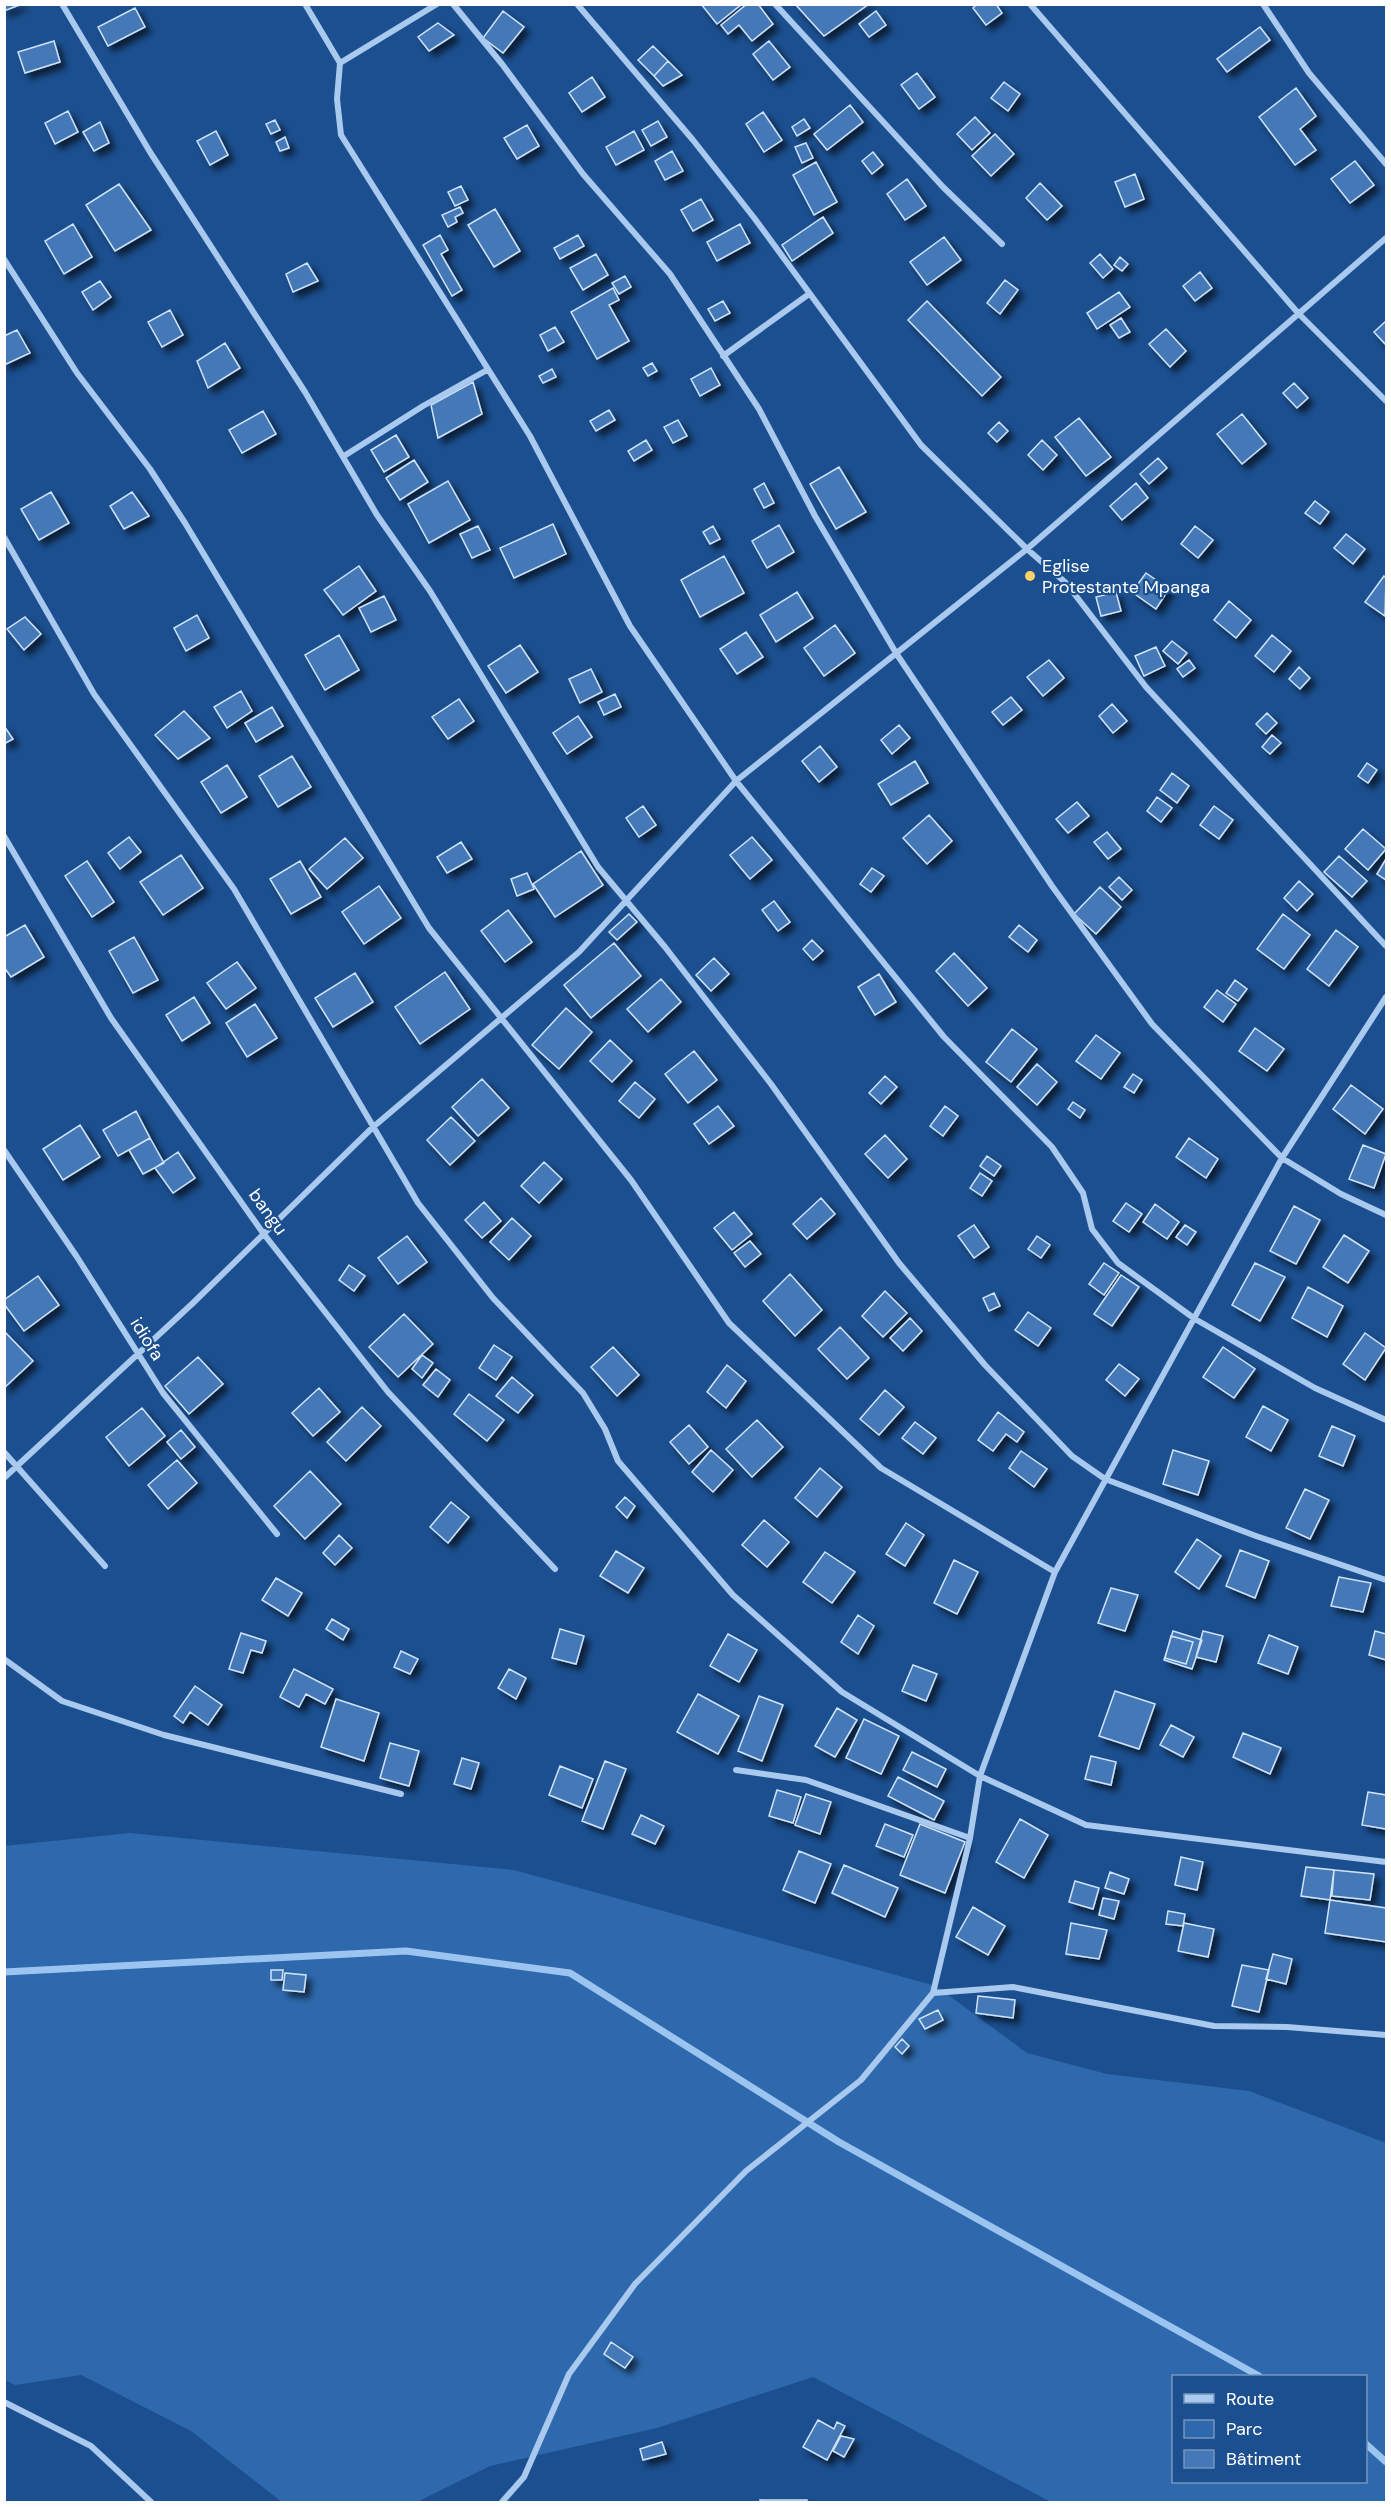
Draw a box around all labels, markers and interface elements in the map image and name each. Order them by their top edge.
place label: Eglise Protestante Mpanga [1042,554,1210,599]
marker: Eglise Protestante Mpanga [1023,569,1037,583]
street label: bangu [243,1184,293,1240]
street label: idiofa [125,1313,169,1365]
legend [1172,2375,1367,2483]
text: Route [1226,2387,1274,2411]
text: Parc [1226,2417,1262,2441]
text: Bâtiment [1226,2447,1301,2471]

